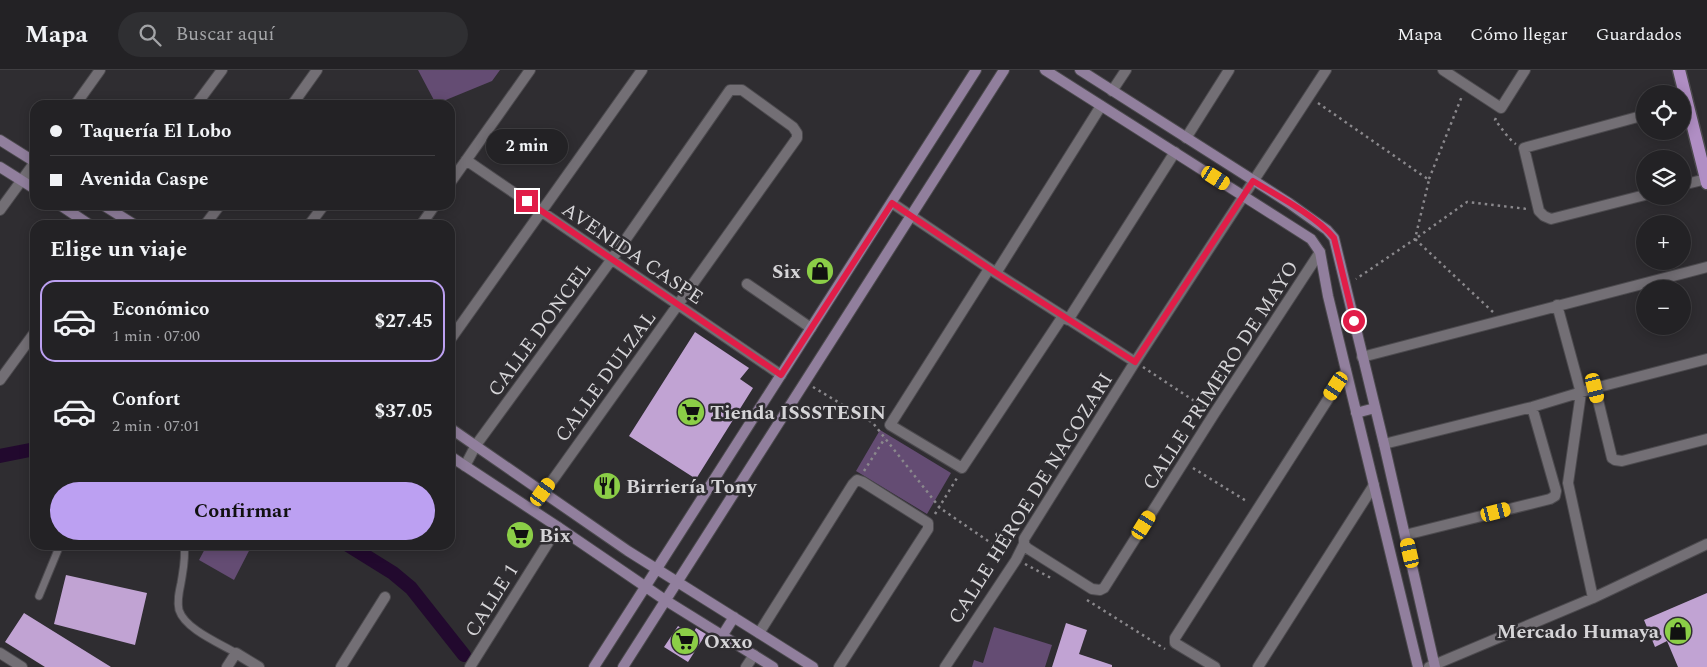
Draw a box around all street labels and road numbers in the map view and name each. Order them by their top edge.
street label: AVENIDA CASPE [556,195,709,312]
street label: CALLE PRIMERO DE MAYO [1135,255,1306,496]
street label: CALLE DONCEL [481,256,599,403]
street label: CALLE DULZAL [548,305,664,449]
street label: CALLE HÉROE DE NACOZARI [941,367,1121,630]
street label: CALLE 1 [457,558,526,643]

